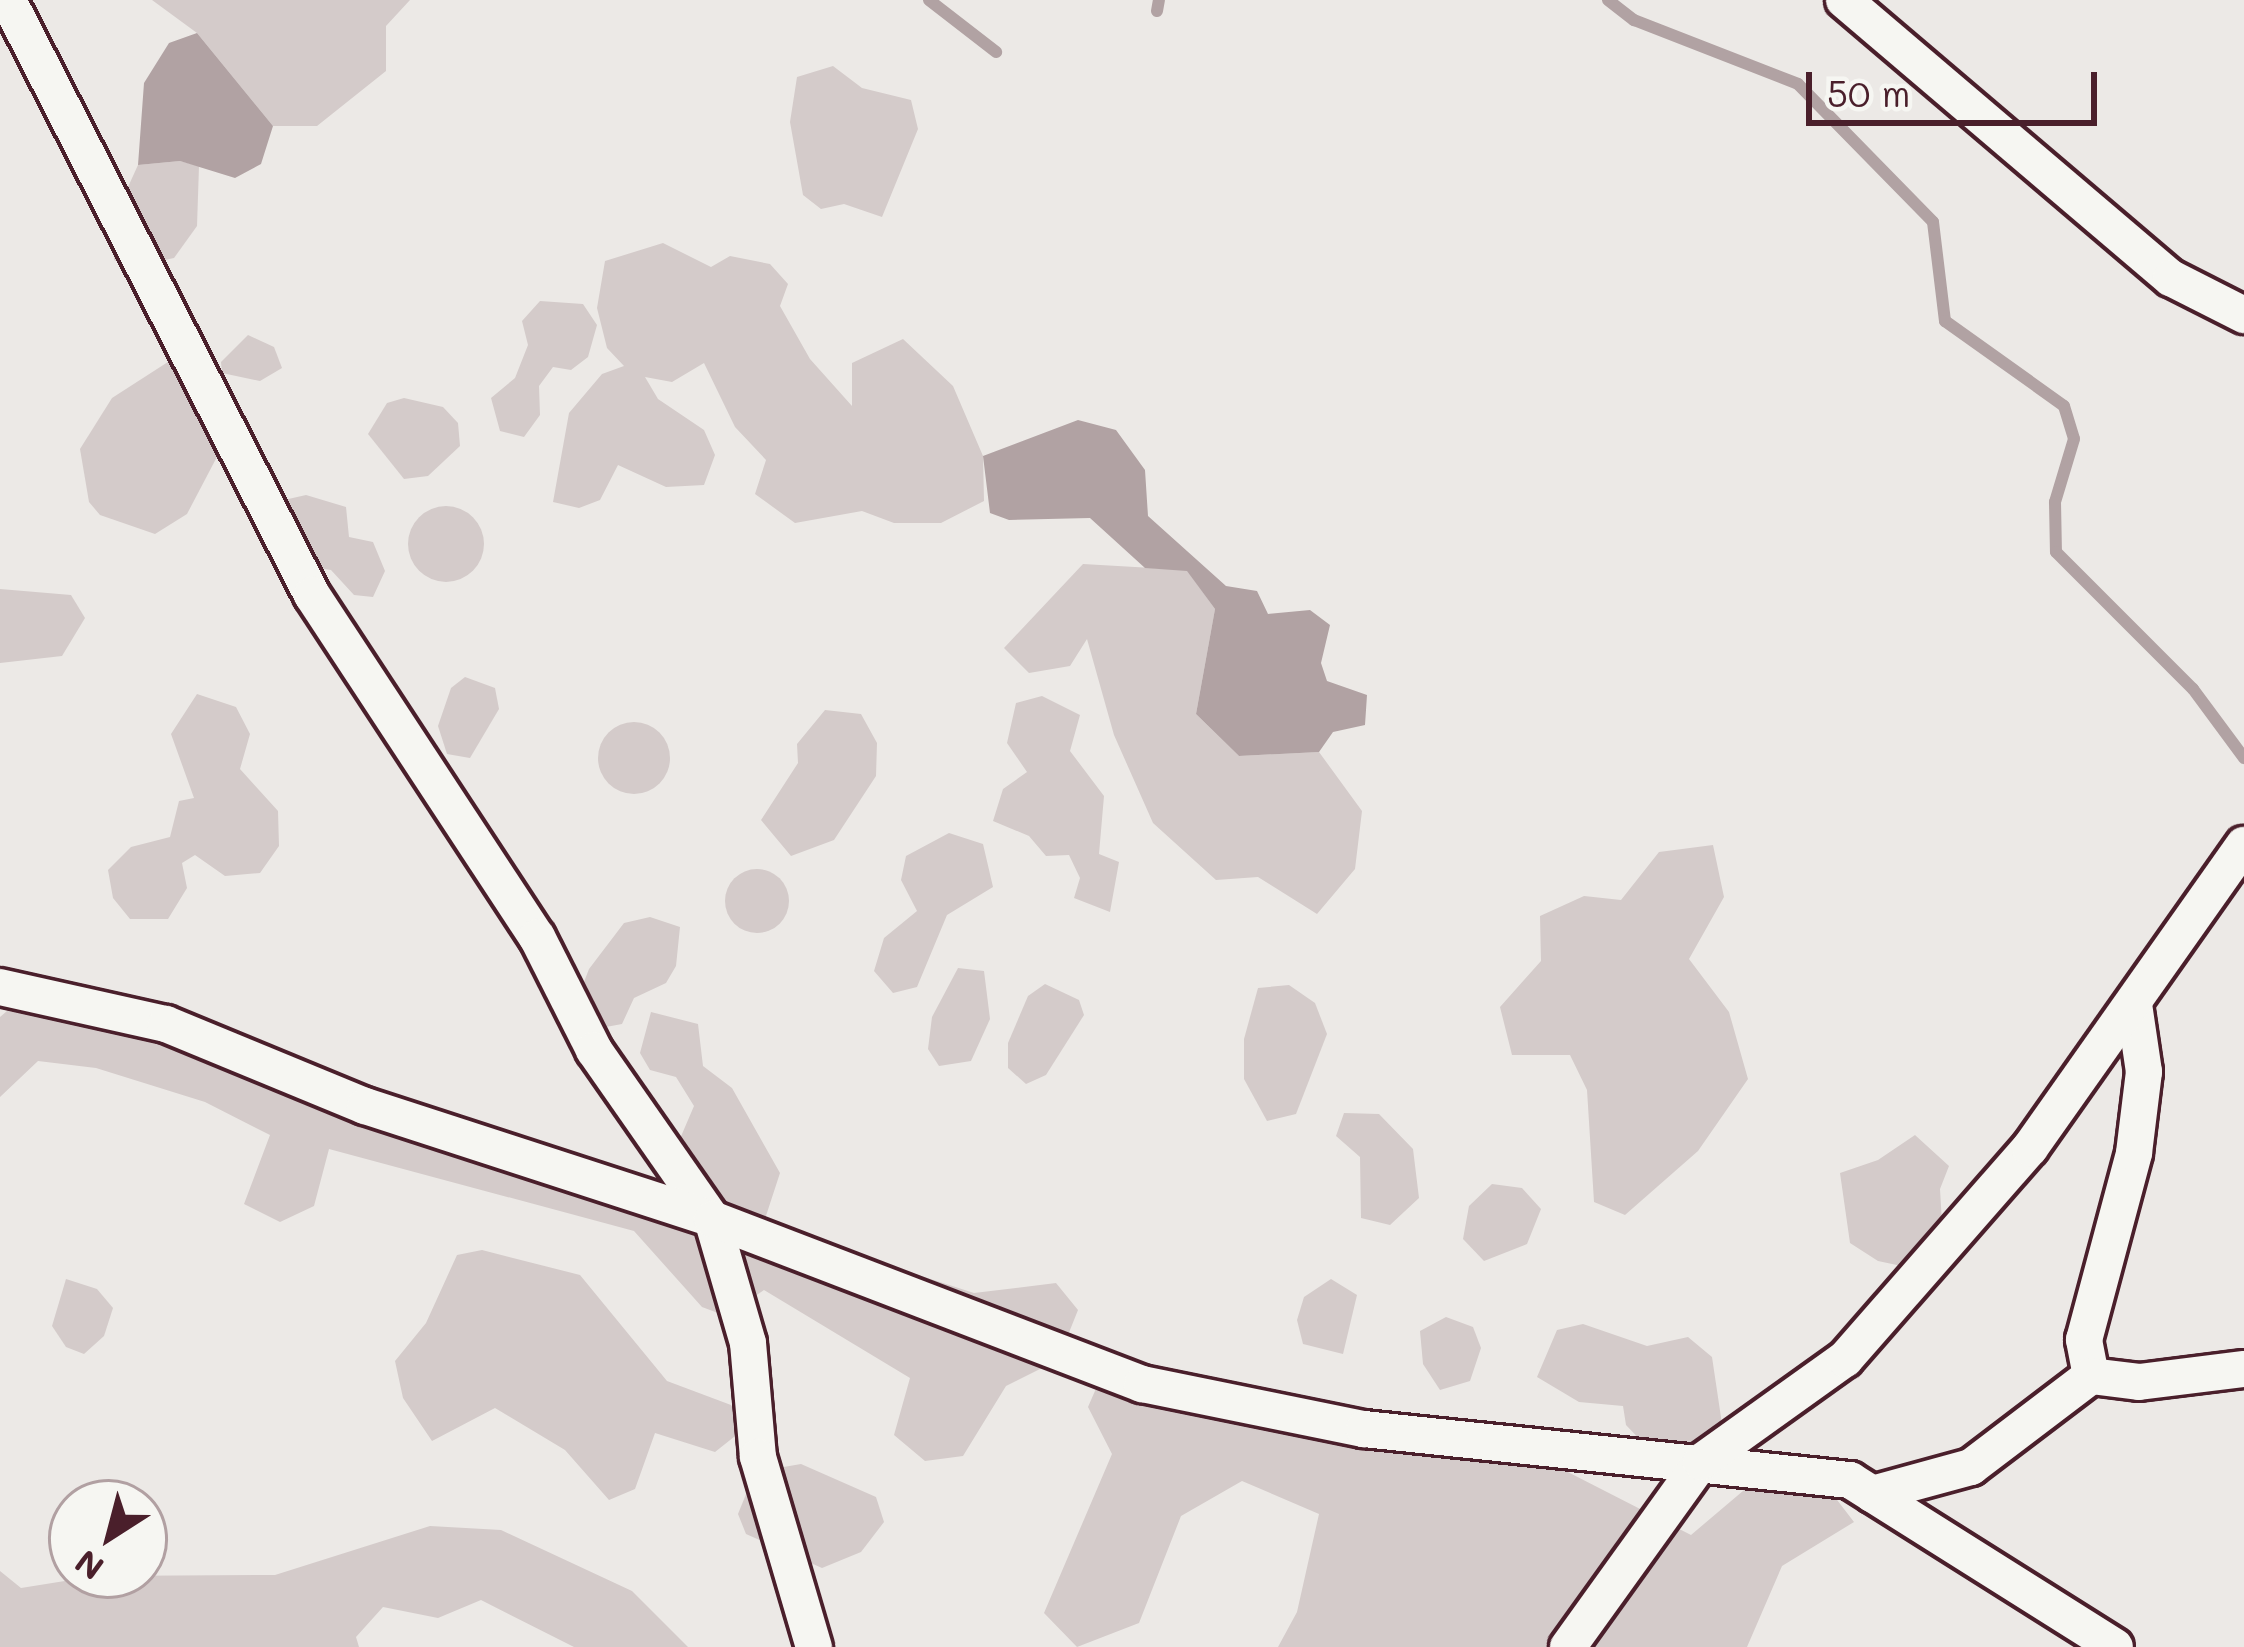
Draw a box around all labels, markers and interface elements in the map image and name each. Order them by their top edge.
scale bar [1812,48,2103,122]
text: 50 m [1827,69,1910,116]
north arrow [48,1479,168,1599]
text: N [66,1541,111,1591]

